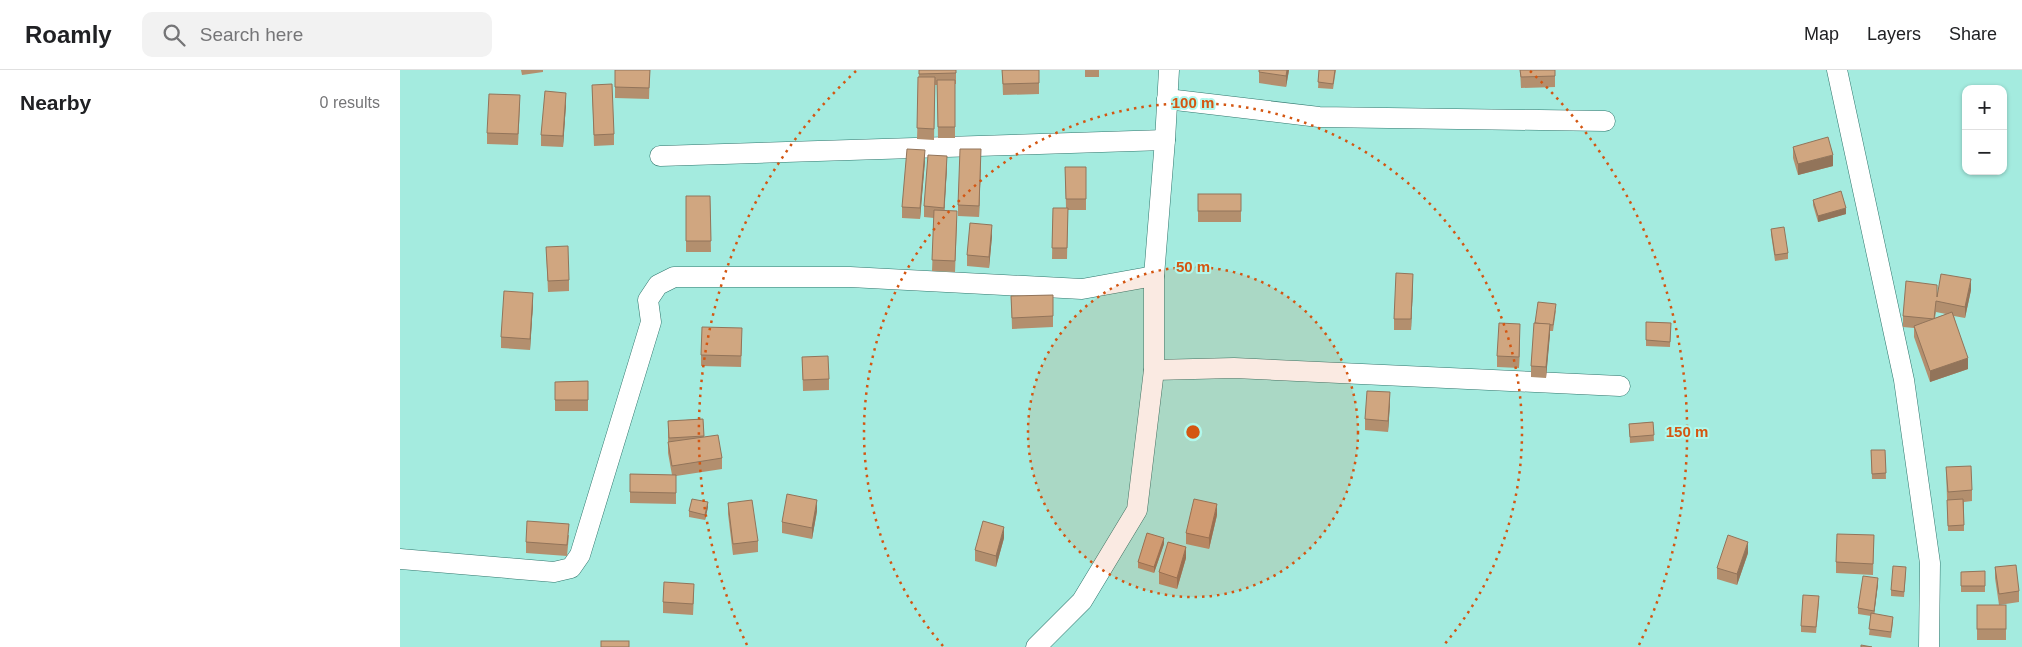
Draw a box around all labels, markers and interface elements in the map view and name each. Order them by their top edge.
search box [142,12,492,57]
text: Roamly [25,21,112,48]
icon: search [160,21,188,49]
text: Search here [200,24,303,45]
text: Map [1804,24,1839,44]
text: Layers [1867,24,1921,44]
text: Share [1949,24,1997,44]
map controls [1962,85,2007,175]
button: + [1962,85,2007,130]
text: Nearby [20,91,91,114]
text: 0 results [320,94,380,111]
text: 100 m [1172,94,1214,111]
button: − [1962,130,2007,175]
text: 50 m [1176,258,1210,275]
centre of rings [1184,423,1202,441]
text: 150 m [1666,423,1708,440]

